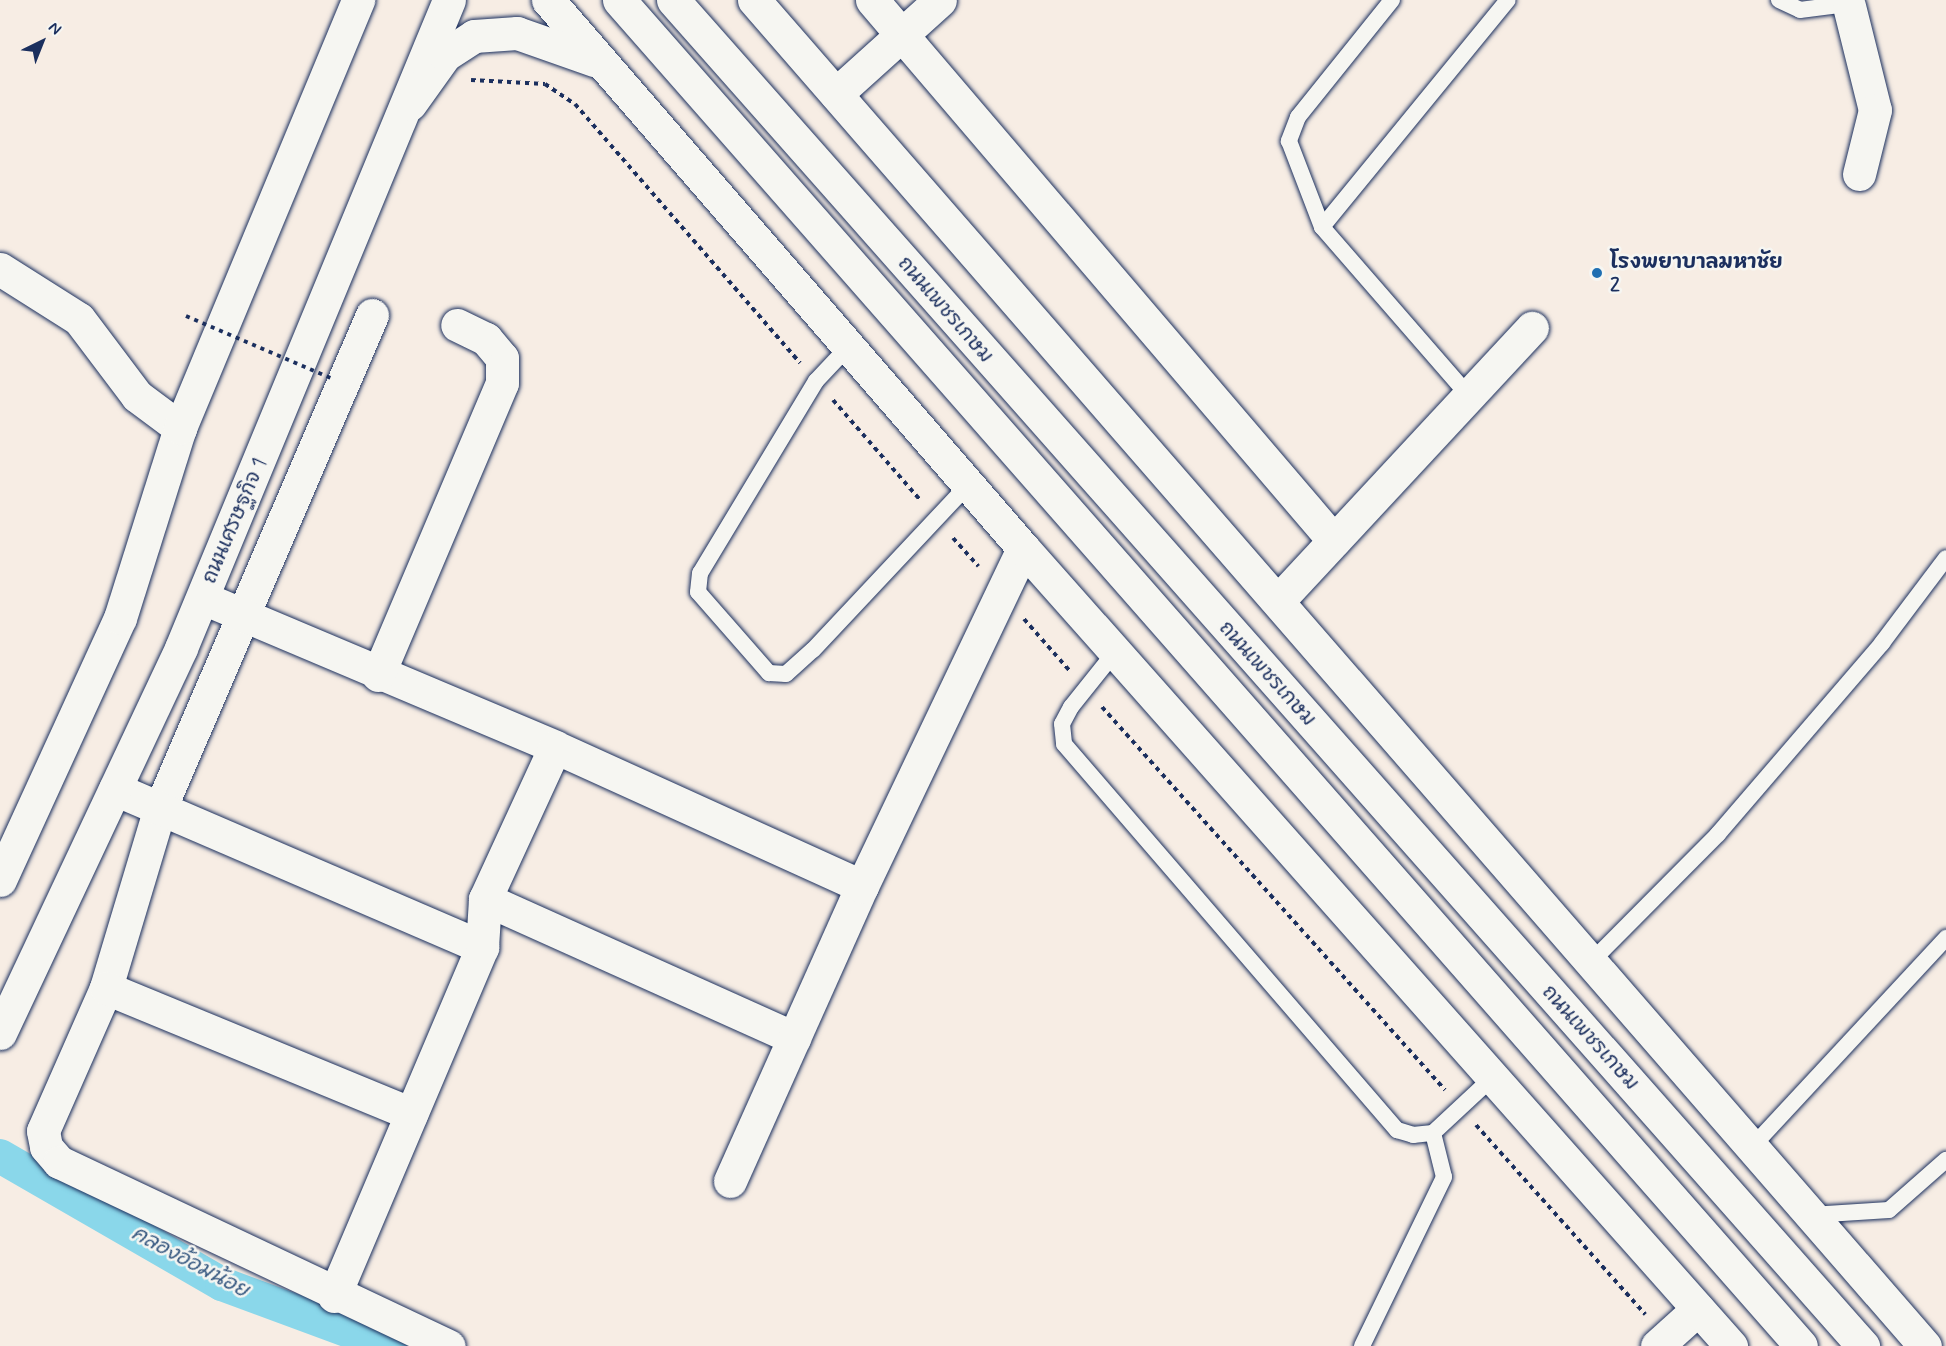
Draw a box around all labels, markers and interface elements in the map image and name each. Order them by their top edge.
north arrow [12,12,72,72]
text: N [44,17,66,40]
place label: โรงพยาบาลมหาชัย 2 [1610,250,1783,297]
street label: ถนนเพชรเกษม [892,252,998,368]
marker: โรงพยาบาลมหาชัย 2 [1588,264,1606,282]
street label: ถนนเศรษฐกิจ 1 [198,455,272,587]
street label: ถนนเพชรเกษม [1214,617,1320,731]
street label: ถนนเพชรเกษม [1537,981,1643,1095]
water label: คลองอ้อมน้อย [127,1221,253,1303]

